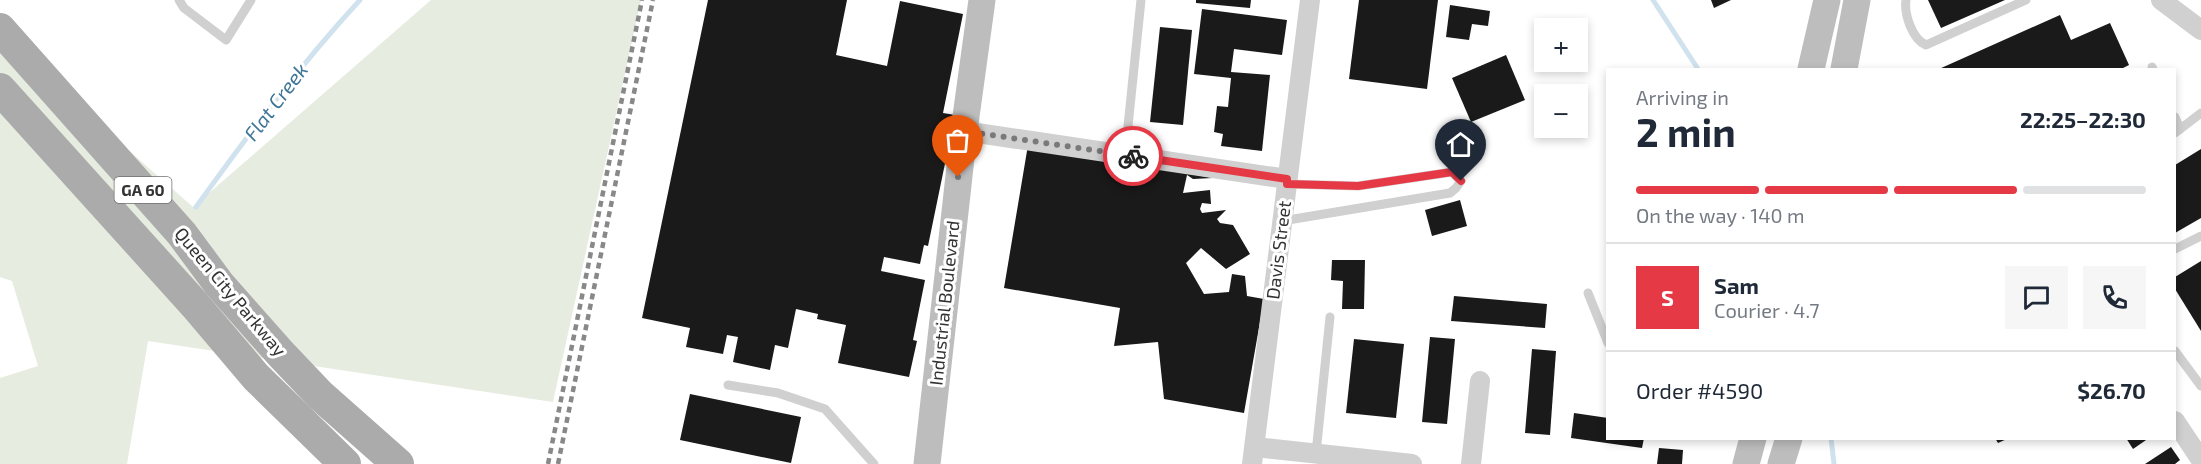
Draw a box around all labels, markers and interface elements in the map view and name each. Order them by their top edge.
map controls [1534,18,1588,138]
button: + [1534,18,1588,72]
water label: Flat Creek [238,58,312,145]
button: − [1534,84,1588,138]
text: Arriving in [1636,85,1729,109]
text: 22:25–22:30 [2020,106,2146,132]
text: 2 min [1636,108,1736,155]
pin [932,115,983,177]
pin [1435,119,1486,181]
icon: bag [941,124,974,157]
courier [1103,126,1163,186]
icon: home [1444,128,1477,161]
icon: bike [1117,140,1150,173]
road number: GA 60 [114,177,172,203]
street label: Davis Street [1261,199,1295,300]
text: On the way · 140 m [1636,203,1805,227]
street label: Industrial Boulevard [924,219,964,386]
street label: Queen City Parkway [170,222,292,361]
button: chat [2005,266,2068,329]
button: phone [2083,266,2146,329]
text: Sam [1714,272,1759,298]
text: S [1661,284,1674,310]
text: Courier · 4.7 [1714,298,1820,322]
text: Order #4590 [1636,377,1763,403]
text: $26.70 [2077,377,2146,403]

